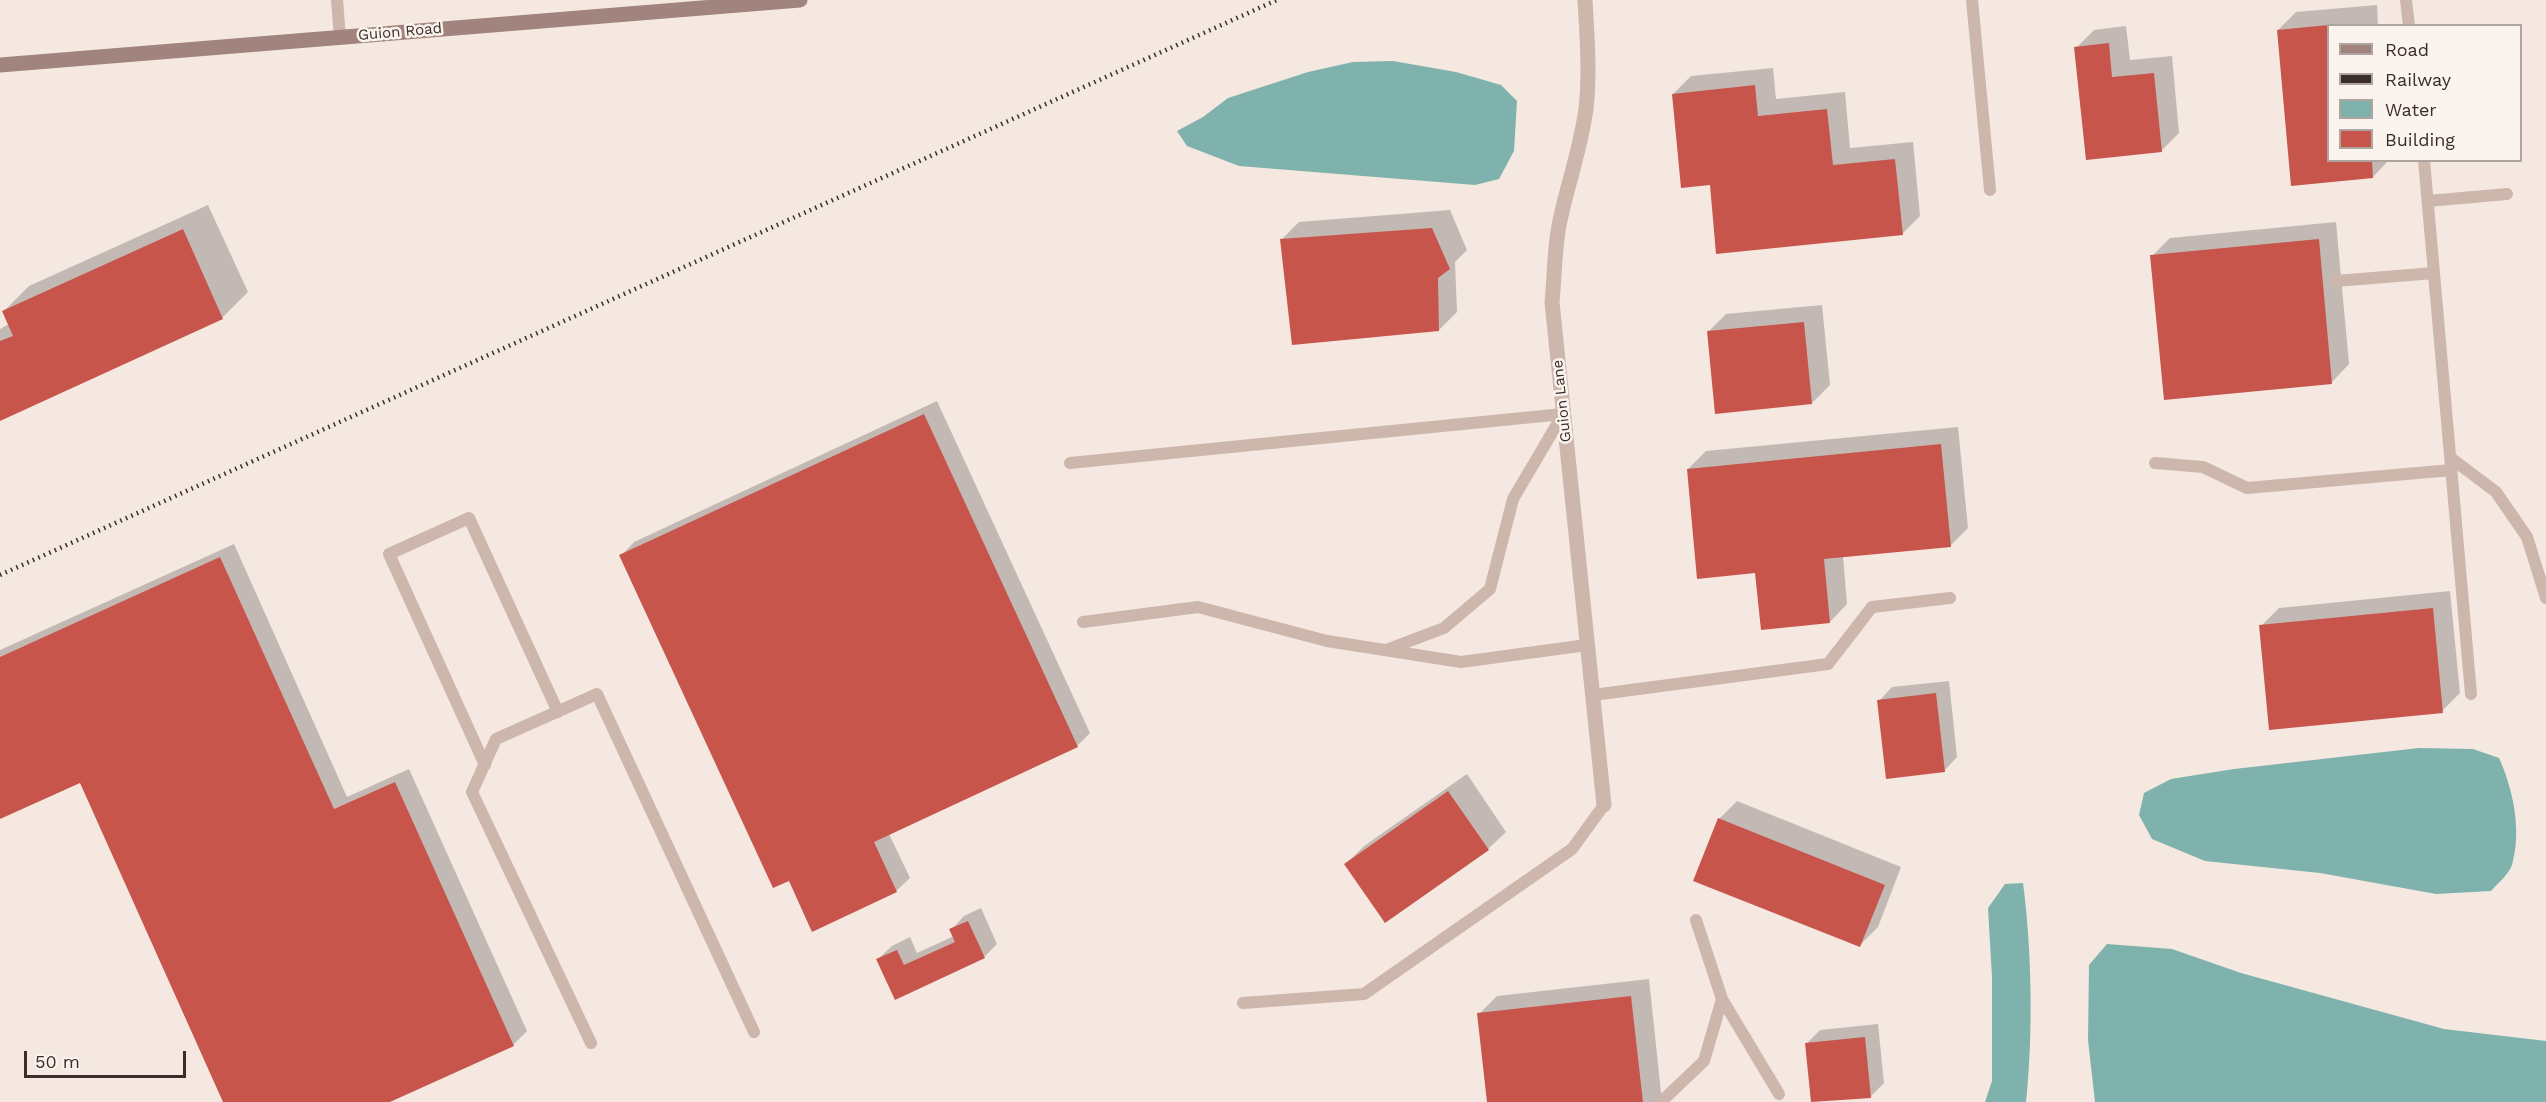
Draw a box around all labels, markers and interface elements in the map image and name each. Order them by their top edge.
street label: Guion Road [357,19,443,45]
legend [2327,24,2522,162]
text: Road [2385,39,2429,60]
text: Railway [2385,69,2451,90]
text: Water [2385,99,2437,120]
text: Building [2385,129,2455,150]
street label: Guion Lane [1549,359,1575,443]
scale bar [27,1039,189,1077]
text: 50 m [35,1051,80,1072]

